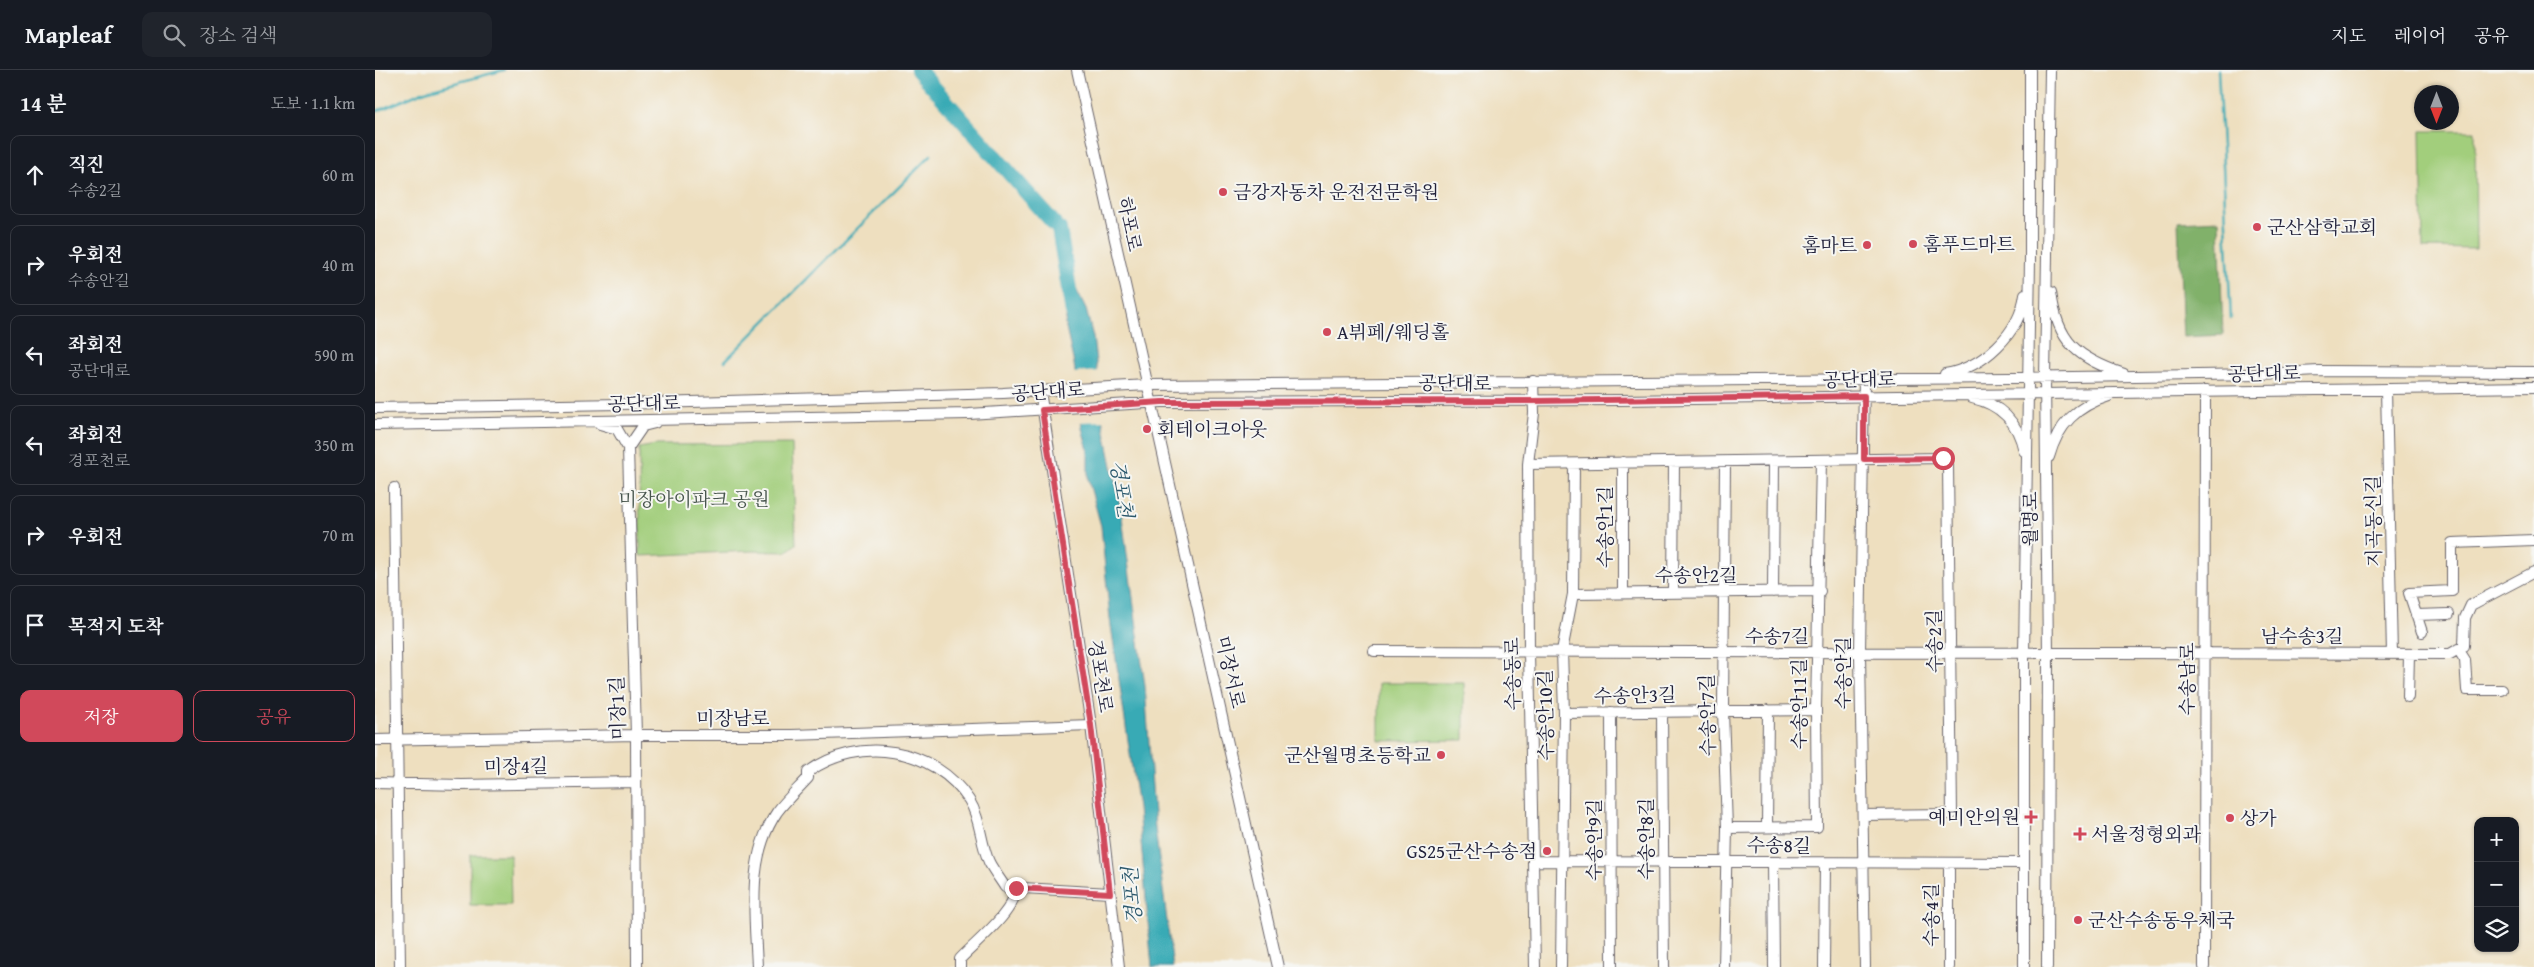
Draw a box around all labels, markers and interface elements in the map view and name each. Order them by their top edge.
search box [142,12,492,57]
text: Mapleaf [25,17,112,52]
icon: search [160,21,188,49]
text: 장소 검색 [200,21,277,49]
text: 지도 [2331,22,2366,49]
text: 레이어 [2394,22,2446,49]
text: 공유 [2474,22,2509,49]
north arrow [2414,85,2459,130]
text: 14 분 [20,88,67,119]
text: 도보 · 1.1 km [270,91,355,115]
text: 직진 [68,150,105,178]
icon: ahead [21,161,49,189]
text: 60 m [322,163,354,187]
text: 수송2길 [68,178,122,202]
place label: 금강자동차 운전전문학원 [1233,178,1439,206]
marker: 금강자동차 운전전문학원 [1217,186,1229,198]
street label: 하포로 [1111,194,1149,254]
place label: 군산삼학교회 [2267,213,2377,241]
marker: 군산삼학교회 [2251,221,2263,233]
place label: 홈푸드마트 [1923,230,2015,258]
place label: 홈마트 [1802,231,1857,259]
marker: 홈푸드마트 [1907,238,1919,250]
marker: 홈마트 [1861,239,1873,251]
text: 우회전 [68,240,123,268]
icon: right [21,251,49,279]
text: 40 m [322,253,354,277]
text: 수송안길 [68,268,130,292]
place label: A뷔페/웨딩홀 [1337,318,1449,346]
marker: A뷔페/웨딩홀 [1321,326,1333,338]
text: 좌회전 [68,330,123,358]
icon: left [21,341,49,369]
text: 590 m [314,343,354,367]
text: 공단대로 [68,358,130,382]
street label: 공단대로 [2227,358,2301,388]
street label: 공단대로 [1822,364,1896,394]
street label: 공단대로 [1418,368,1492,398]
street label: 공단대로 [1010,374,1086,408]
street label: 공단대로 [607,388,681,418]
place label: 회테이크아웃 [1157,415,1267,443]
text: 좌회전 [68,420,123,448]
marker: 회테이크아웃 [1141,423,1153,435]
icon: left [21,431,49,459]
text: 350 m [314,433,354,457]
route start [1932,447,1955,470]
text: 경포천로 [68,448,130,472]
water label: 경포천 [1104,458,1142,521]
street label: 지곡동신길 [2358,475,2388,567]
park label: 미장아이파크 공원 [618,485,770,513]
street label: 수송안1길 [1591,486,1619,568]
street label: 월명로 [2016,491,2044,547]
icon: right [21,521,49,549]
text: 우회전 [68,522,123,550]
text: 70 m [322,523,354,547]
street label: 수송안2길 [1655,561,1737,589]
street label: 수송2길 [1919,609,1949,673]
icon: arrive [21,611,49,639]
text: 목적지 도착 [68,612,164,640]
street label: 수송7길 [1745,622,1809,650]
street label: 남수송3길 [2261,622,2343,650]
street label: 미장서로 [1209,633,1253,711]
street label: 수송안길 [1829,636,1857,710]
street label: 수송동로 [1497,637,1527,711]
street label: 경포천로 [1081,638,1121,714]
street label: 수송남로 [2173,642,2201,716]
street label: 수송안11길 [1785,658,1813,750]
street label: 수송안10길 [1530,669,1560,761]
street label: 수송안7길 [1692,673,1722,757]
street label: 미장1길 [602,675,632,741]
street label: 수송안3길 [1593,680,1677,710]
button: 저장 [20,690,183,742]
button: 공유 [193,690,355,742]
street label: 미장남로 [696,704,770,732]
place label: 군산월명초등학교 [1284,741,1431,769]
marker: 군산월명초등학교 [1435,749,1447,761]
street label: 미장4길 [484,751,548,781]
street label: 수송안8길 [1632,798,1660,880]
street label: 수송안9길 [1580,799,1608,881]
place label: 예미안의원 [1928,803,2020,831]
place label: 상가 [2240,804,2277,832]
marker: 예미안의원 [2024,810,2038,824]
marker: 상가 [2224,812,2236,824]
map controls [2474,817,2519,952]
button: + [2474,817,2519,862]
place label: 서울정형외과 [2091,820,2202,848]
marker: 서울정형외과 [2073,827,2087,841]
street label: 수송8길 [1747,830,1811,860]
place label: GS25군산수송점 [1406,837,1537,865]
marker: GS25군산수송점 [1541,845,1553,857]
button: − [2474,862,2519,907]
water label: 경포천 [1114,864,1148,926]
route end [1005,877,1028,900]
street label: 수송4길 [1917,883,1945,947]
place label: 군산수송동우체국 [2088,906,2235,934]
button: layers [2474,907,2519,952]
marker: 군산수송동우체국 [2072,914,2084,926]

